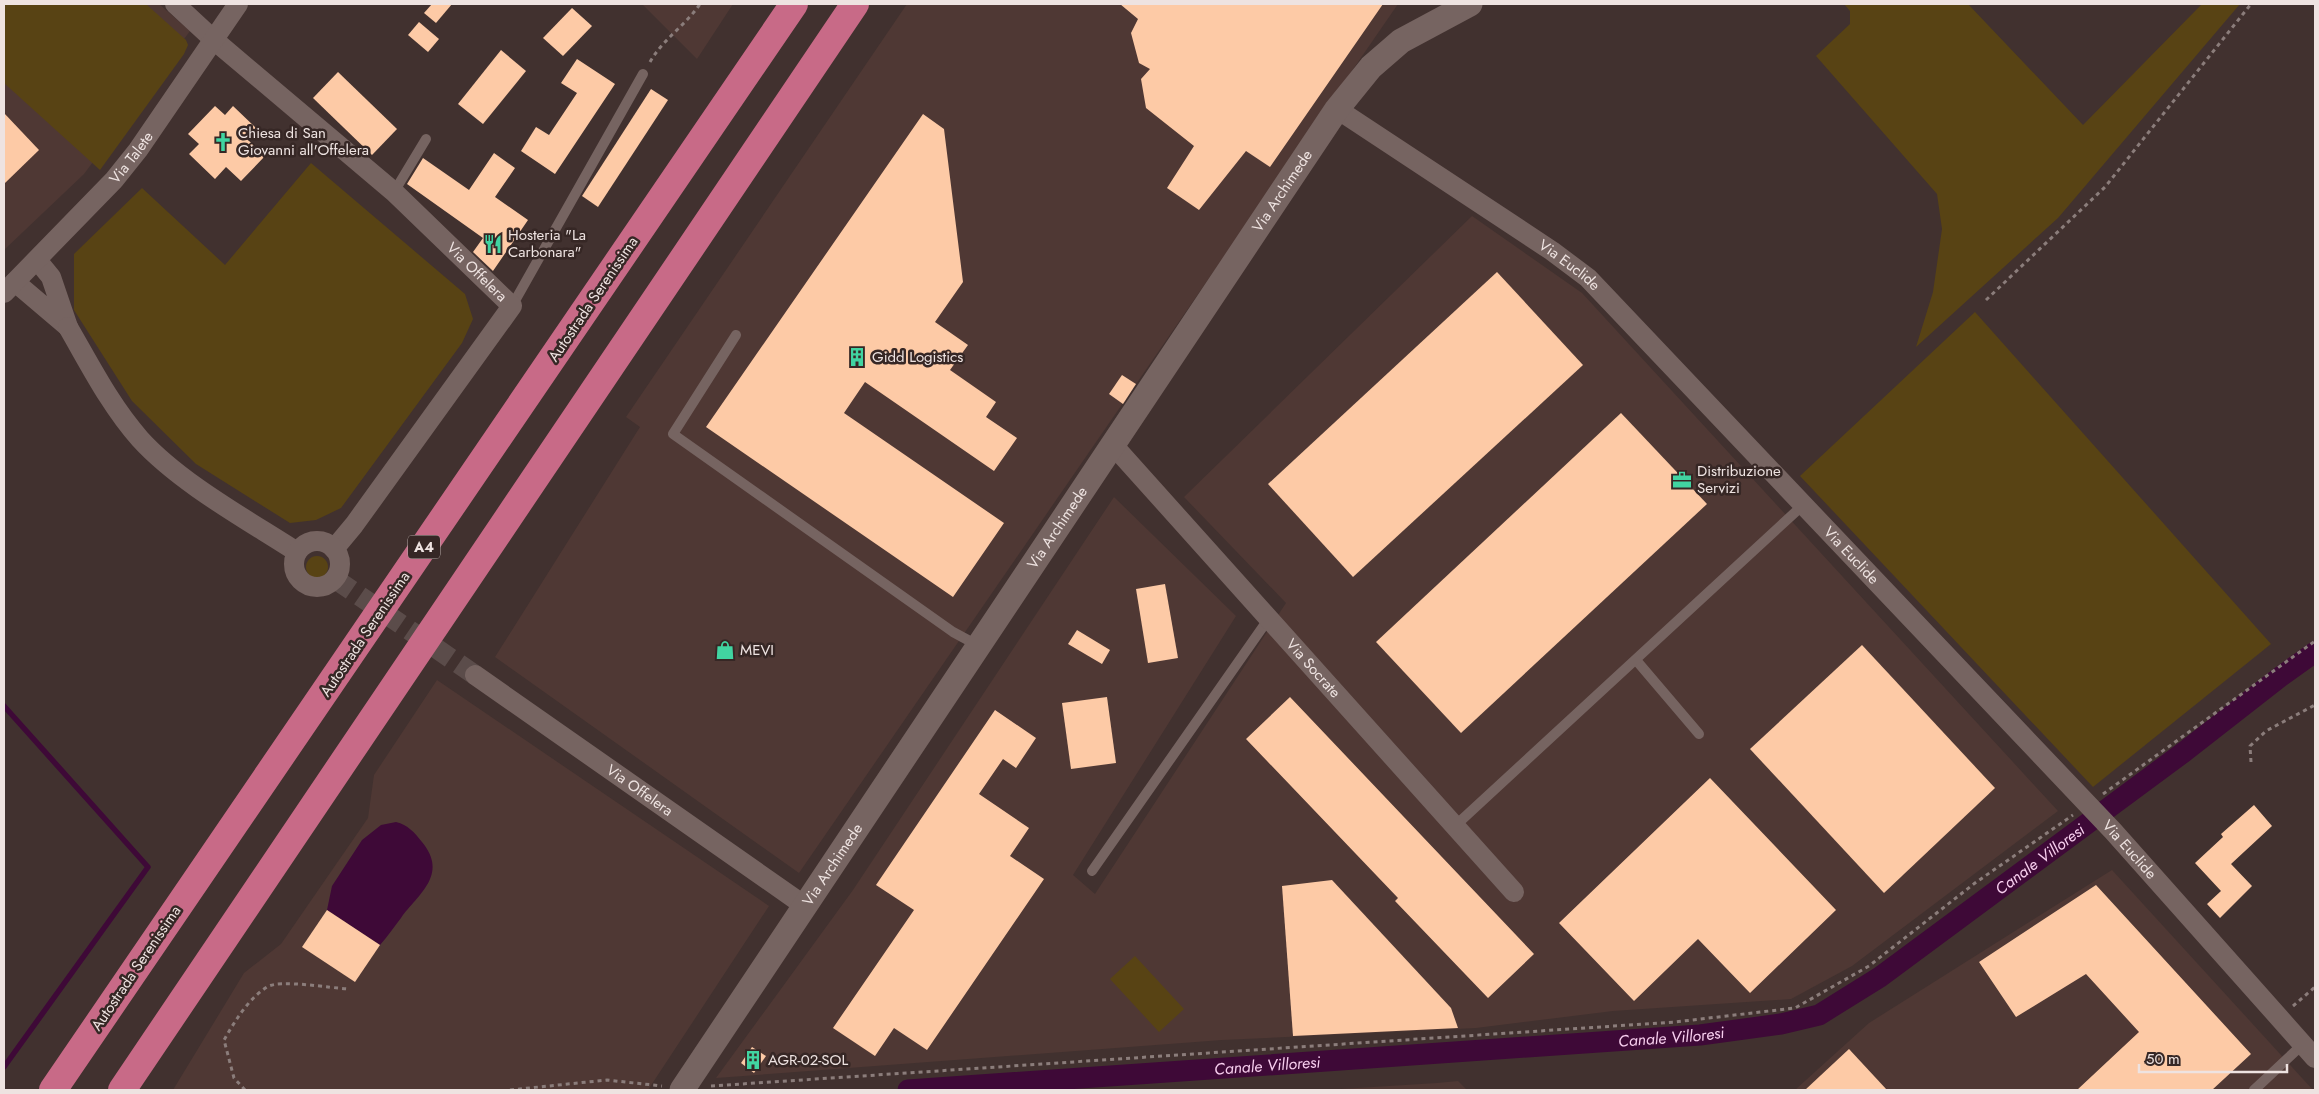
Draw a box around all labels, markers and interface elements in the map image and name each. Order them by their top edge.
place label: Chiesa di San Giovanni all'Offelera [238,122,369,161]
street label: Via Talete [104,127,159,189]
church icon: Chiesa di San Giovanni all'Offelera [212,131,234,153]
street label: Via Archimede [1247,145,1318,237]
place label: Hosteria "La Carbonara" [508,224,586,263]
street label: Autostrada Serenissima [543,232,643,366]
restaurant icon: Hosteria "La Carbonara" [482,233,504,255]
street label: Via Euclide [1534,234,1606,296]
street label: Via Offelera [442,237,512,307]
building icon: Gidd Logistics [846,346,868,368]
place label: Gidd Logistics [872,346,963,368]
place label: Distribuzione Servizi [1697,460,1781,499]
office icon: Distribuzione Servizi [1671,469,1693,491]
street label: Via Archimede [1022,482,1093,573]
street label: Via Euclide [1818,521,1884,589]
road number: A4 [408,536,440,558]
street label: Autostrada Serenissima [315,567,415,701]
street label: Via Socrate [1281,634,1346,703]
shop icon: MEVI [714,639,736,661]
place label: MEVI [740,639,774,661]
street label: Via Offelera [602,759,678,821]
street label: Via Euclide [2097,815,2162,884]
water label: Canale Villoresi [1990,818,2090,900]
street label: Via Archimede [797,819,868,910]
street label: Autostrada Serenissima [86,901,186,1035]
water label: Canale Villoresi [1617,1021,1727,1053]
scale bar [2139,1042,2286,1074]
text: 50 m [2146,1048,2180,1070]
building icon: AGR-02-SOL [742,1049,764,1071]
place label: AGR-02-SOL [768,1049,848,1071]
water label: Canale Villoresi [1213,1050,1322,1081]

